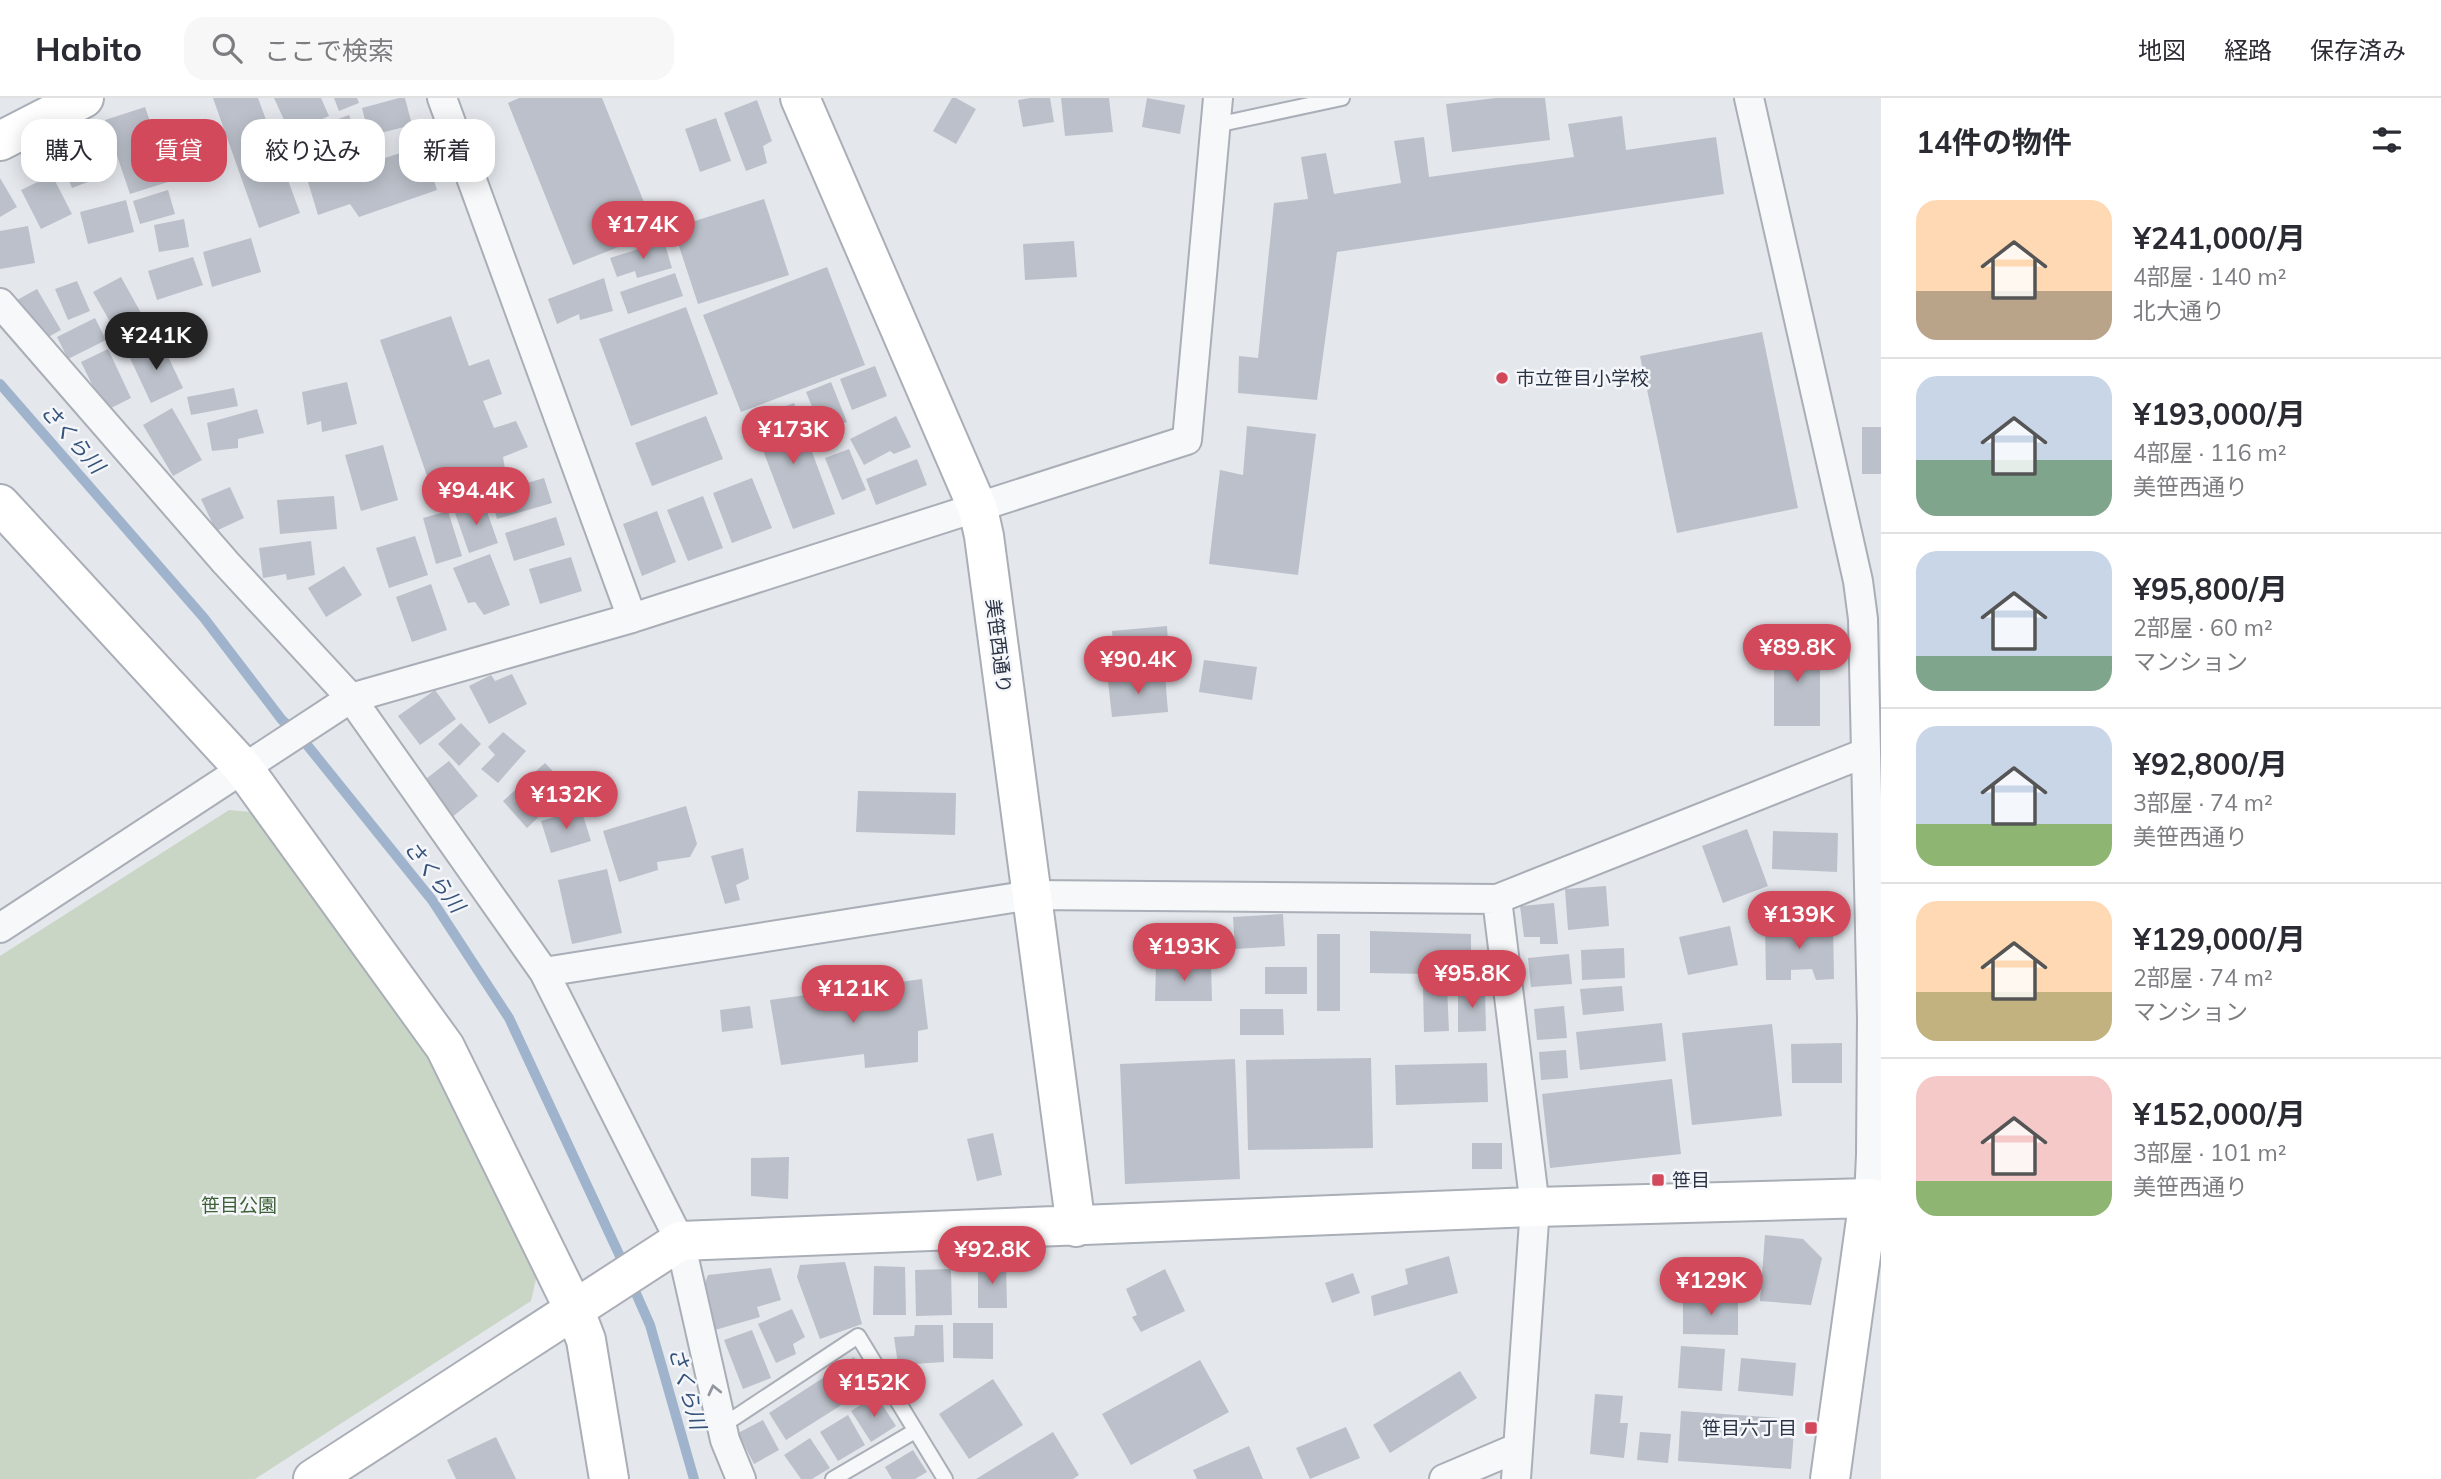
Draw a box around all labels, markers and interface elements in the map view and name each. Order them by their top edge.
search box [184,17,674,80]
text: Habito [35,28,142,69]
icon: search [208,29,246,67]
text: ここで検索 [264,34,394,67]
text: 地図 [2138,35,2186,65]
text: 経路 [2224,35,2272,65]
text: 保存済み [2310,35,2406,65]
chip: 購入 [21,119,117,182]
chip: 賃貸 [131,119,227,182]
chip: 絞り込み [241,119,385,182]
chip: 新着 [399,119,495,182]
icon: filters [2368,121,2406,159]
text: 14件の物件 [1916,123,2072,161]
pin: ¥174K [594,202,692,261]
text: ¥174K [608,209,678,238]
text: ¥241,000/月 [2133,219,2306,257]
icon: home [1972,228,2056,312]
text: 4部屋 · 140 m² [2133,262,2286,291]
text: 北大通り [2133,296,2225,325]
pin: ¥241K [107,313,205,372]
text: ¥241K [121,320,191,349]
place label: 市立笹目小学校 [1516,366,1649,390]
marker: 市立笹目小学校 [1494,370,1510,386]
text: ¥193,000/月 [2133,395,2306,433]
water label: さくら川 [36,398,112,480]
icon: home [1972,404,2056,488]
pin: ¥173K [744,406,842,466]
text: ¥173K [758,414,828,443]
text: 4部屋 · 116 m² [2133,438,2286,467]
pin: ¥94.4K [419,468,533,527]
text: 美笹西通り [2133,472,2248,501]
text: ¥94.4K [438,475,514,504]
text: ¥95,800/月 [2133,570,2288,608]
icon: home [1972,579,2056,663]
street label: 美笹西通り [981,597,1017,695]
text: 2部屋 · 60 m² [2133,613,2273,642]
pin: ¥89.8K [1740,624,1854,684]
text: ¥89.8K [1759,632,1835,661]
pin: ¥90.4K [1081,636,1195,696]
text: ¥90.4K [1100,644,1176,673]
text: マンション [2133,647,2248,676]
text: ¥92,800/月 [2133,745,2288,783]
icon: home [1972,754,2056,838]
pin: ¥132K [517,772,615,831]
text: ¥132K [531,779,601,808]
text: 3部屋 · 74 m² [2133,788,2273,817]
text: 美笹西通り [2133,822,2248,851]
water label: さくら川 [399,835,472,919]
pin: ¥139K [1750,892,1848,951]
text: ¥139K [1764,899,1834,928]
text: ¥129,000/月 [2133,920,2306,958]
pin: ¥193K [1135,924,1233,983]
icon: home [1972,929,2056,1013]
text: ¥193K [1149,931,1219,960]
pin: ¥95.8K [1415,950,1529,1010]
text: ¥95.8K [1434,958,1510,987]
text: 2部屋 · 74 m² [2133,963,2273,992]
pin: ¥121K [804,965,902,1025]
text: ¥121K [818,973,888,1002]
text: マンション [2133,997,2248,1026]
text: ¥152,000/月 [2133,1095,2306,1133]
icon: home [1972,1104,2056,1188]
text: 3部屋 · 101 m² [2133,1138,2286,1167]
place label: 笹目 [1672,1168,1710,1192]
marker: 笹目 [1650,1172,1666,1188]
text: 美笹西通り [2133,1172,2248,1201]
park label: 笹目公園 [201,1193,277,1217]
pin: ¥92.8K [935,1226,1049,1286]
text: ¥92.8K [954,1234,1030,1263]
pin: ¥129K [1662,1258,1760,1317]
text: ¥129K [1676,1265,1746,1294]
water label: さくら川 [664,1344,713,1434]
pin: ¥152K [825,1360,923,1419]
text: ¥152K [839,1367,909,1396]
one-way arrow [708,1384,722,1396]
place label: 笹目六丁目 [1702,1416,1797,1440]
marker: 笹目六丁目 [1803,1420,1819,1436]

